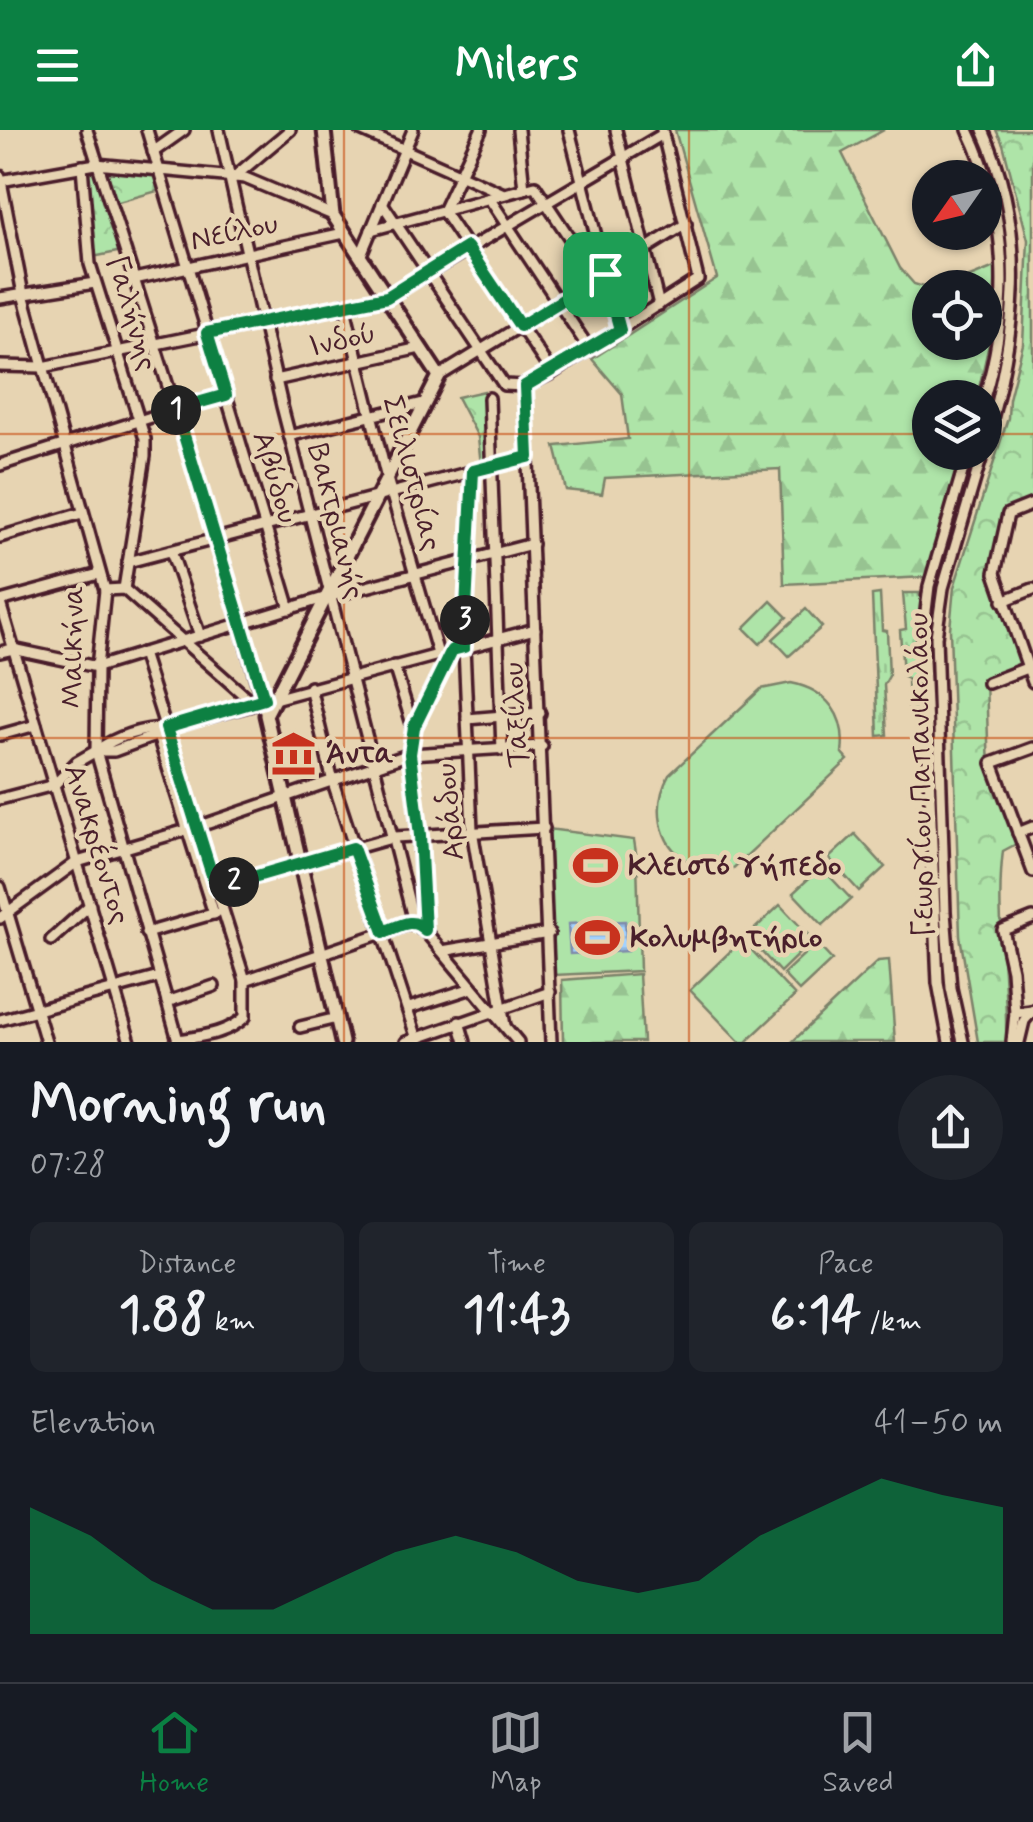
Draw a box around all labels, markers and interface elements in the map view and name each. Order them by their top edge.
text: Milers [455,36,578,95]
icon: menu [30,38,85,93]
icon: share [948,38,1003,93]
north arrow [912,160,1002,250]
map controls [912,160,1002,470]
street label: Νείλου [187,204,282,261]
pin [563,232,648,317]
icon: arrive [578,247,633,302]
street label: Γαλήνης [97,251,167,376]
button: locate [912,270,1002,360]
street label: Ινδού [305,314,380,367]
button: layers [912,380,1002,470]
pin: 1 [151,385,201,435]
text: 1 [170,391,182,428]
street label: Σειλιστρίας [372,392,451,555]
street label: Αβύδου [242,427,307,528]
street label: Βακτριανής [297,439,374,603]
street label: Μαικήνα [53,585,94,709]
pin: 3 [440,595,490,645]
text: 3 [459,601,471,638]
street label: Γεωργίου Παπανικολάου [899,612,944,938]
street label: Ταξίλου [494,661,539,769]
museum icon: Άντα [269,729,317,777]
place label: Άντα [326,735,394,774]
street label: Ανακρέοντος [54,760,139,929]
street label: Αράδου [427,761,474,862]
sports icon: Κλειστό γήπεδο [571,841,619,889]
place label: Κλειστό γήπεδο [628,847,841,886]
pin: 2 [209,857,259,907]
text: 2 [227,863,241,900]
sports icon: Κολυμβητήριο [573,913,621,961]
place label: Κολυμβητήριο [630,919,822,958]
text: Morning run [30,1070,327,1142]
button: share [898,1075,1003,1180]
text: 07:28 [30,1144,106,1186]
text: Distance [138,1246,236,1283]
text: Time [487,1246,546,1283]
text: Pace [818,1246,874,1283]
text: 1.88 [119,1283,207,1349]
text: 11:43 [463,1283,570,1349]
text: 6:14 [770,1283,861,1349]
text: km [207,1304,256,1341]
text: /km [861,1304,922,1341]
text: Elevation [30,1402,156,1444]
text: 41–50 m [874,1402,1003,1444]
tab: Home [140,1705,209,1802]
tab: Map [488,1705,543,1802]
tab: Saved [823,1705,893,1802]

